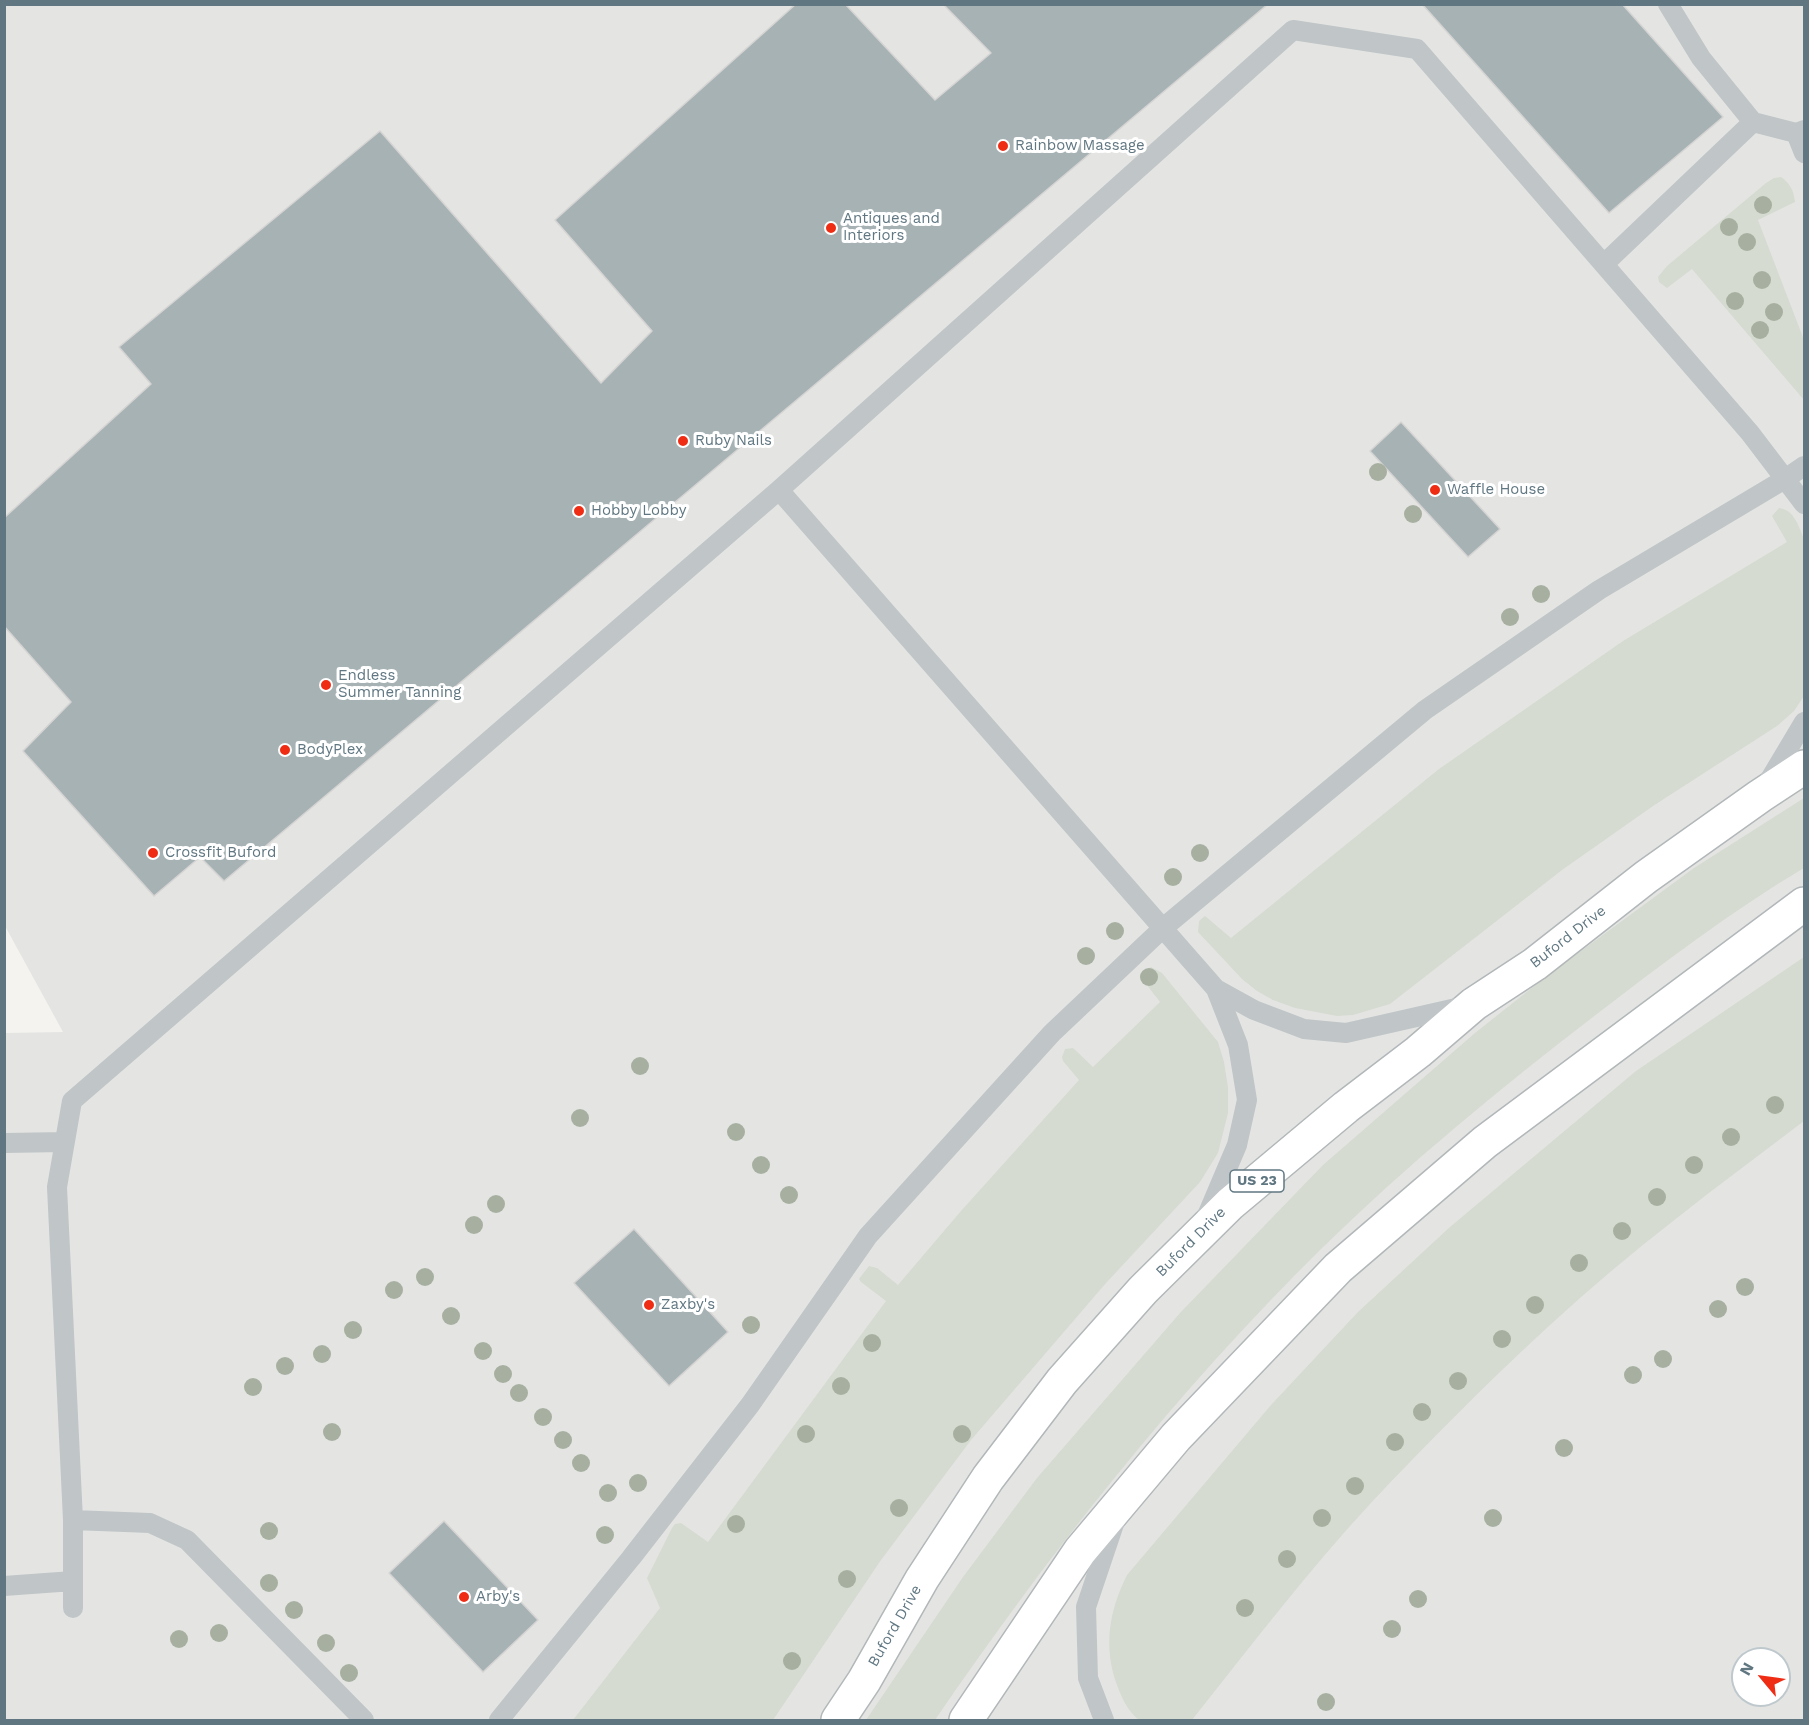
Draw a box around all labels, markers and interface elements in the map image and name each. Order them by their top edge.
place label: Rainbow Massage [1015,137,1145,155]
marker: Rainbow Massage [996,139,1010,153]
place label: Antiques and Interiors [843,210,940,245]
marker: Antiques and Interiors [824,221,838,235]
place label: Ruby Nails [695,432,772,450]
marker: Ruby Nails [676,434,690,448]
place label: Waffle House [1447,481,1545,499]
marker: Waffle House [1428,483,1442,497]
place label: Hobby Lobby [591,502,686,520]
marker: Hobby Lobby [572,504,586,518]
place label: Endless Summer Tanning [338,667,461,702]
marker: Endless Summer Tanning [319,678,333,692]
place label: BodyPlex [297,741,363,759]
marker: BodyPlex [278,743,292,757]
place label: Crossfit Buford [165,844,276,862]
marker: Crossfit Buford [146,846,160,860]
street label: Buford Drive [1526,902,1610,972]
road number: US 23 [1230,1170,1284,1192]
street label: Buford Drive [1152,1203,1230,1281]
place label: Zaxby's [661,1296,715,1314]
marker: Zaxby's [642,1298,656,1312]
street label: Buford Drive [864,1582,926,1670]
place label: Arby's [476,1588,520,1606]
marker: Arby's [457,1590,471,1604]
north arrow [1731,1647,1791,1707]
text: N [1735,1659,1758,1679]

